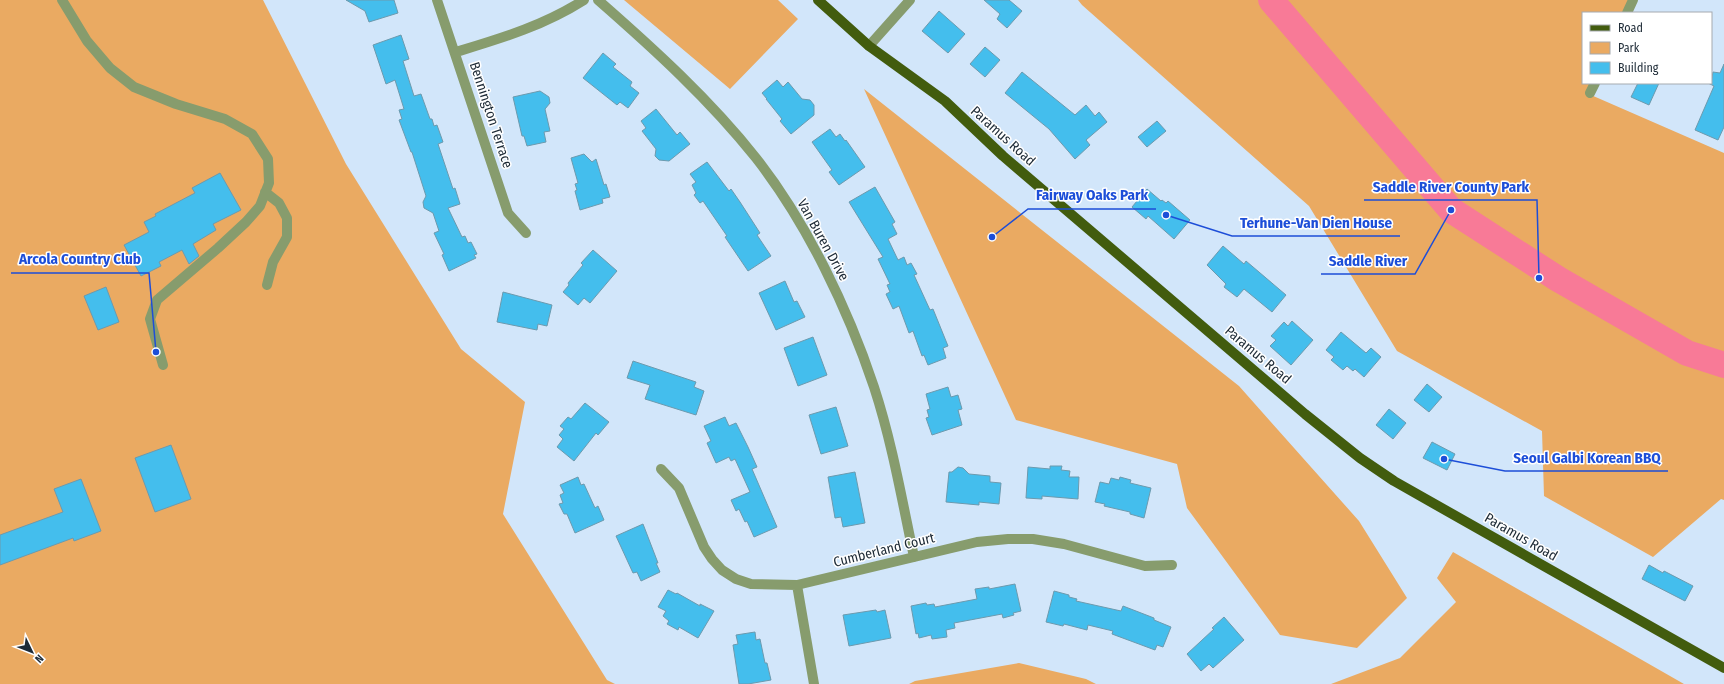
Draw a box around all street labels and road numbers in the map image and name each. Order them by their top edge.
street label: Bennington Terrace [466,60,516,170]
street label: Paramus Road [967,103,1039,169]
street label: Van Buren Drive [794,196,852,284]
street label: Paramus Road [1221,322,1295,388]
street label: Paramus Road [1482,509,1560,565]
street label: Cumberland Court [832,529,937,571]

